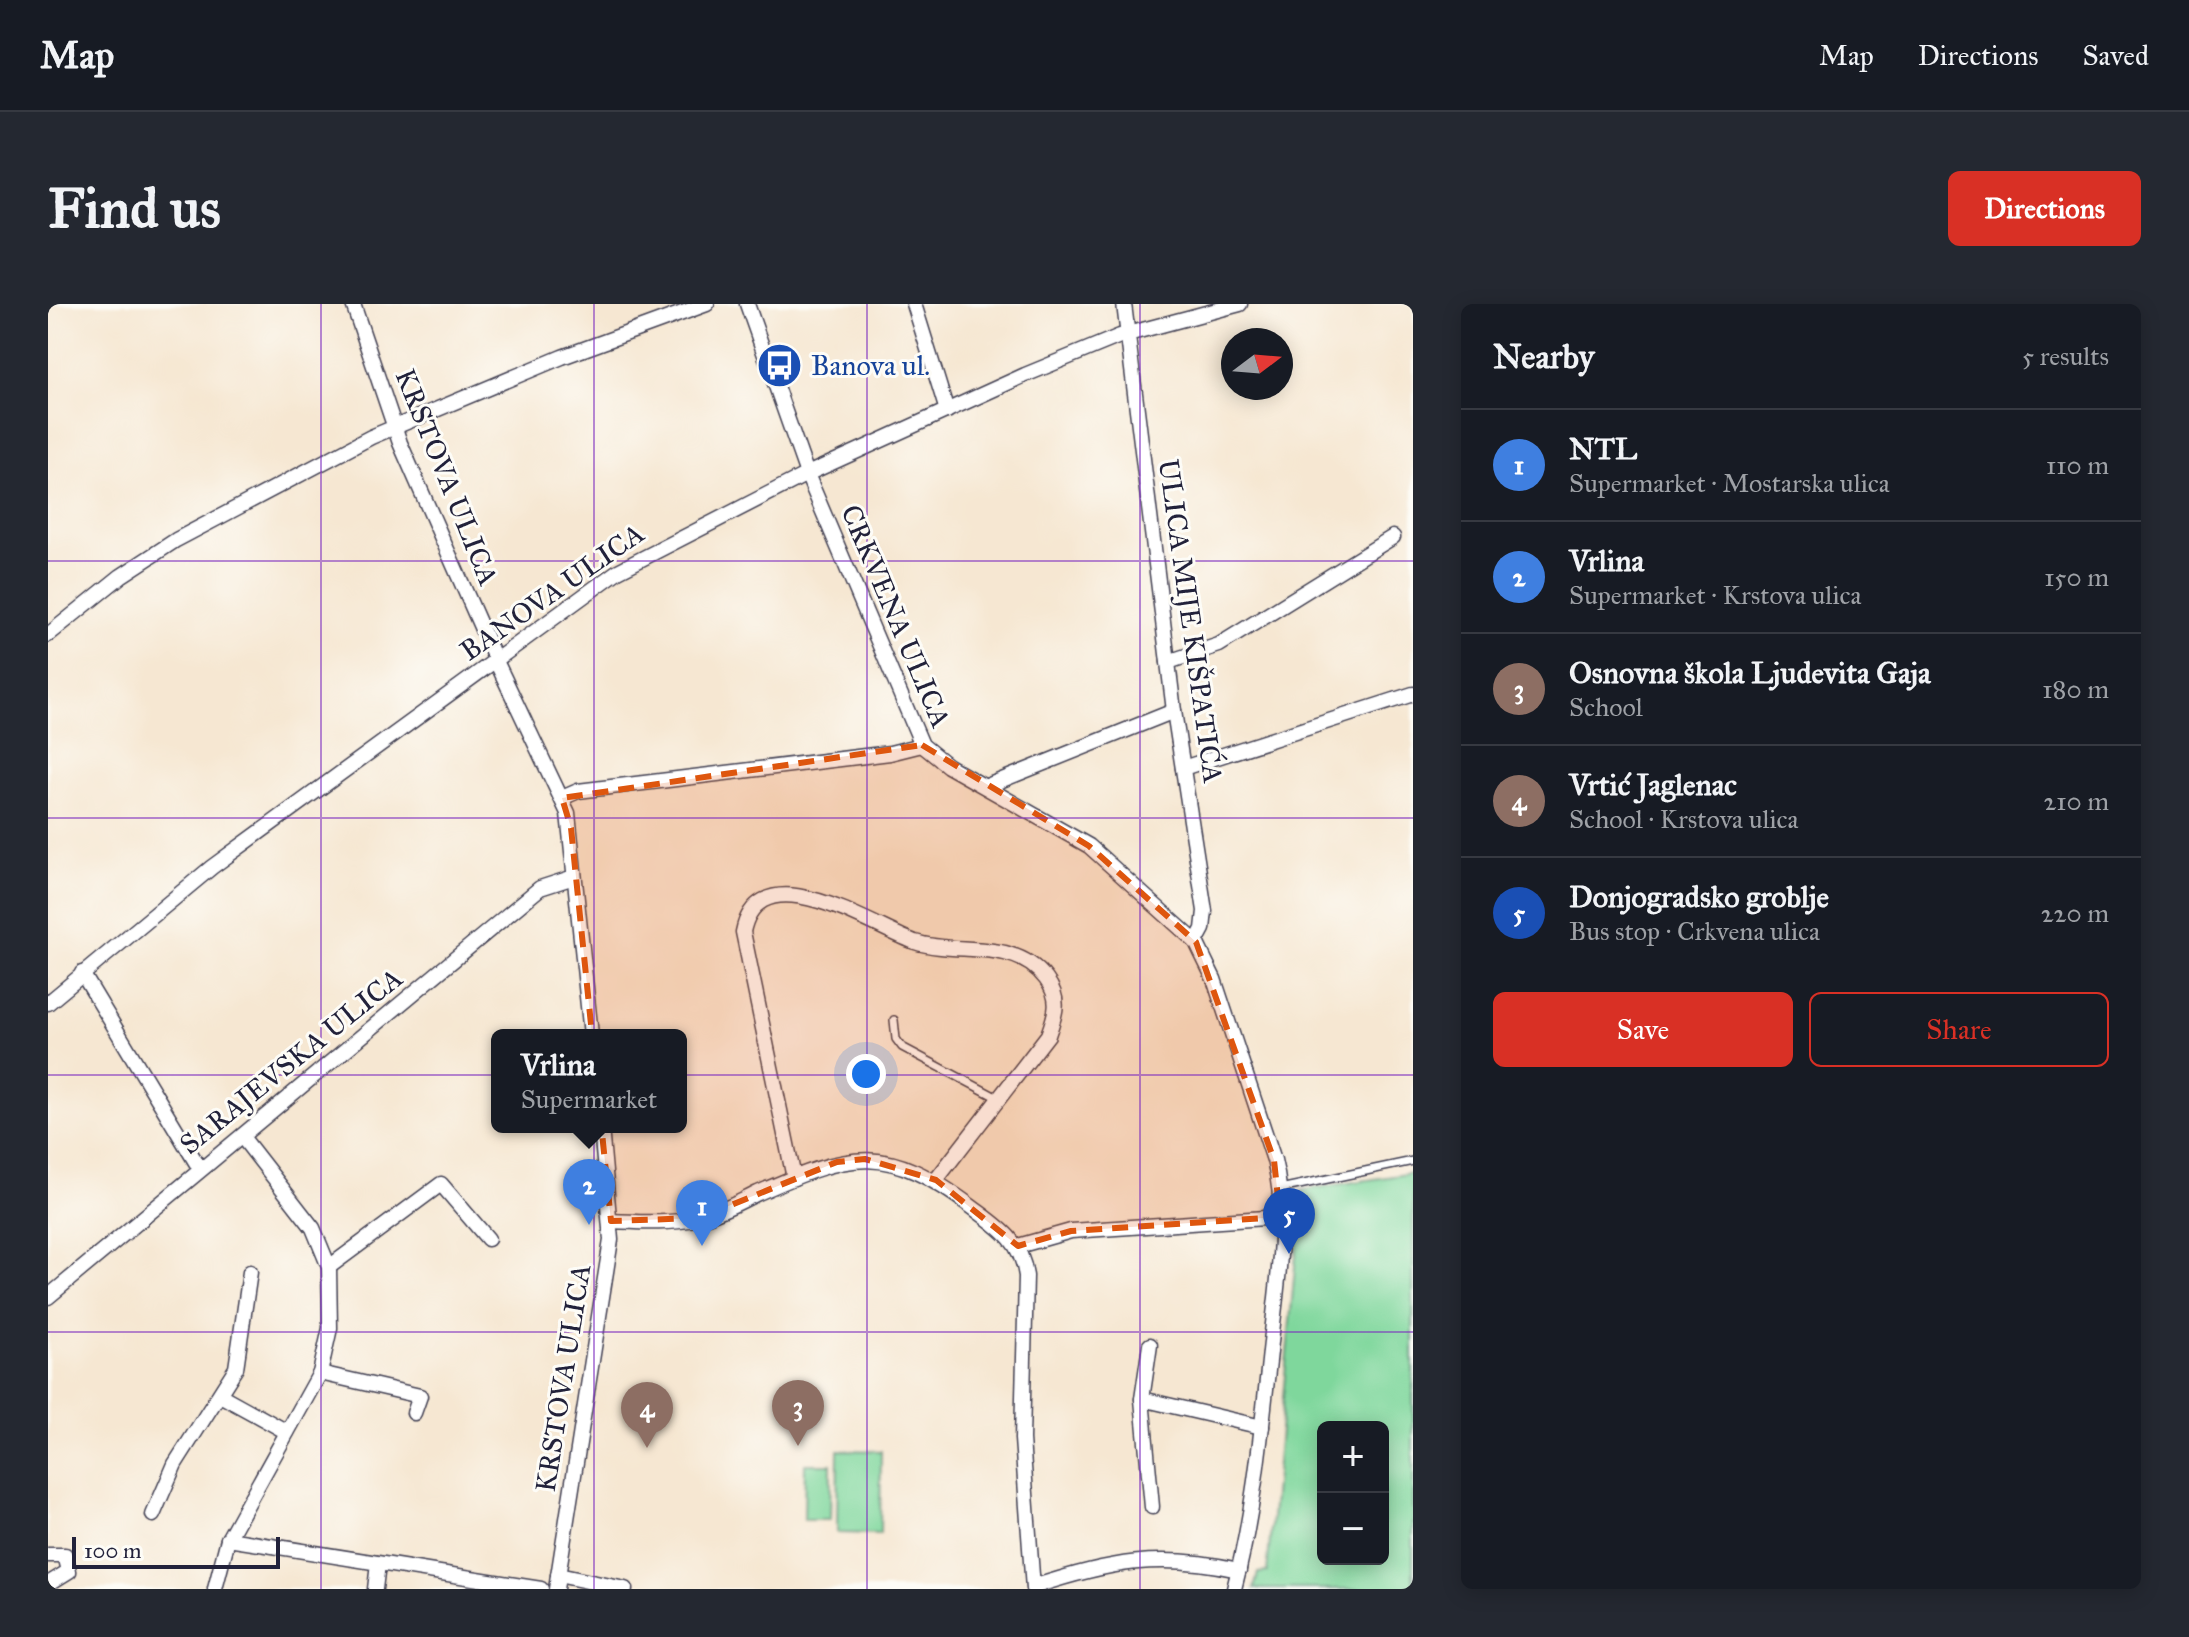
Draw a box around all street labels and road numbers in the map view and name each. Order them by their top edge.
street label: KRSTOVA ULICA [388,364,506,591]
street label: ULICA MIJE KIŠPATIĆA [1151,457,1231,785]
street label: CRKVENA ULICA [833,499,959,733]
street label: BANOVA ULICA [453,516,651,668]
street label: SARAJEVSKA ULICA [173,960,410,1162]
street label: KRSTOVA ULICA [528,1261,598,1495]

